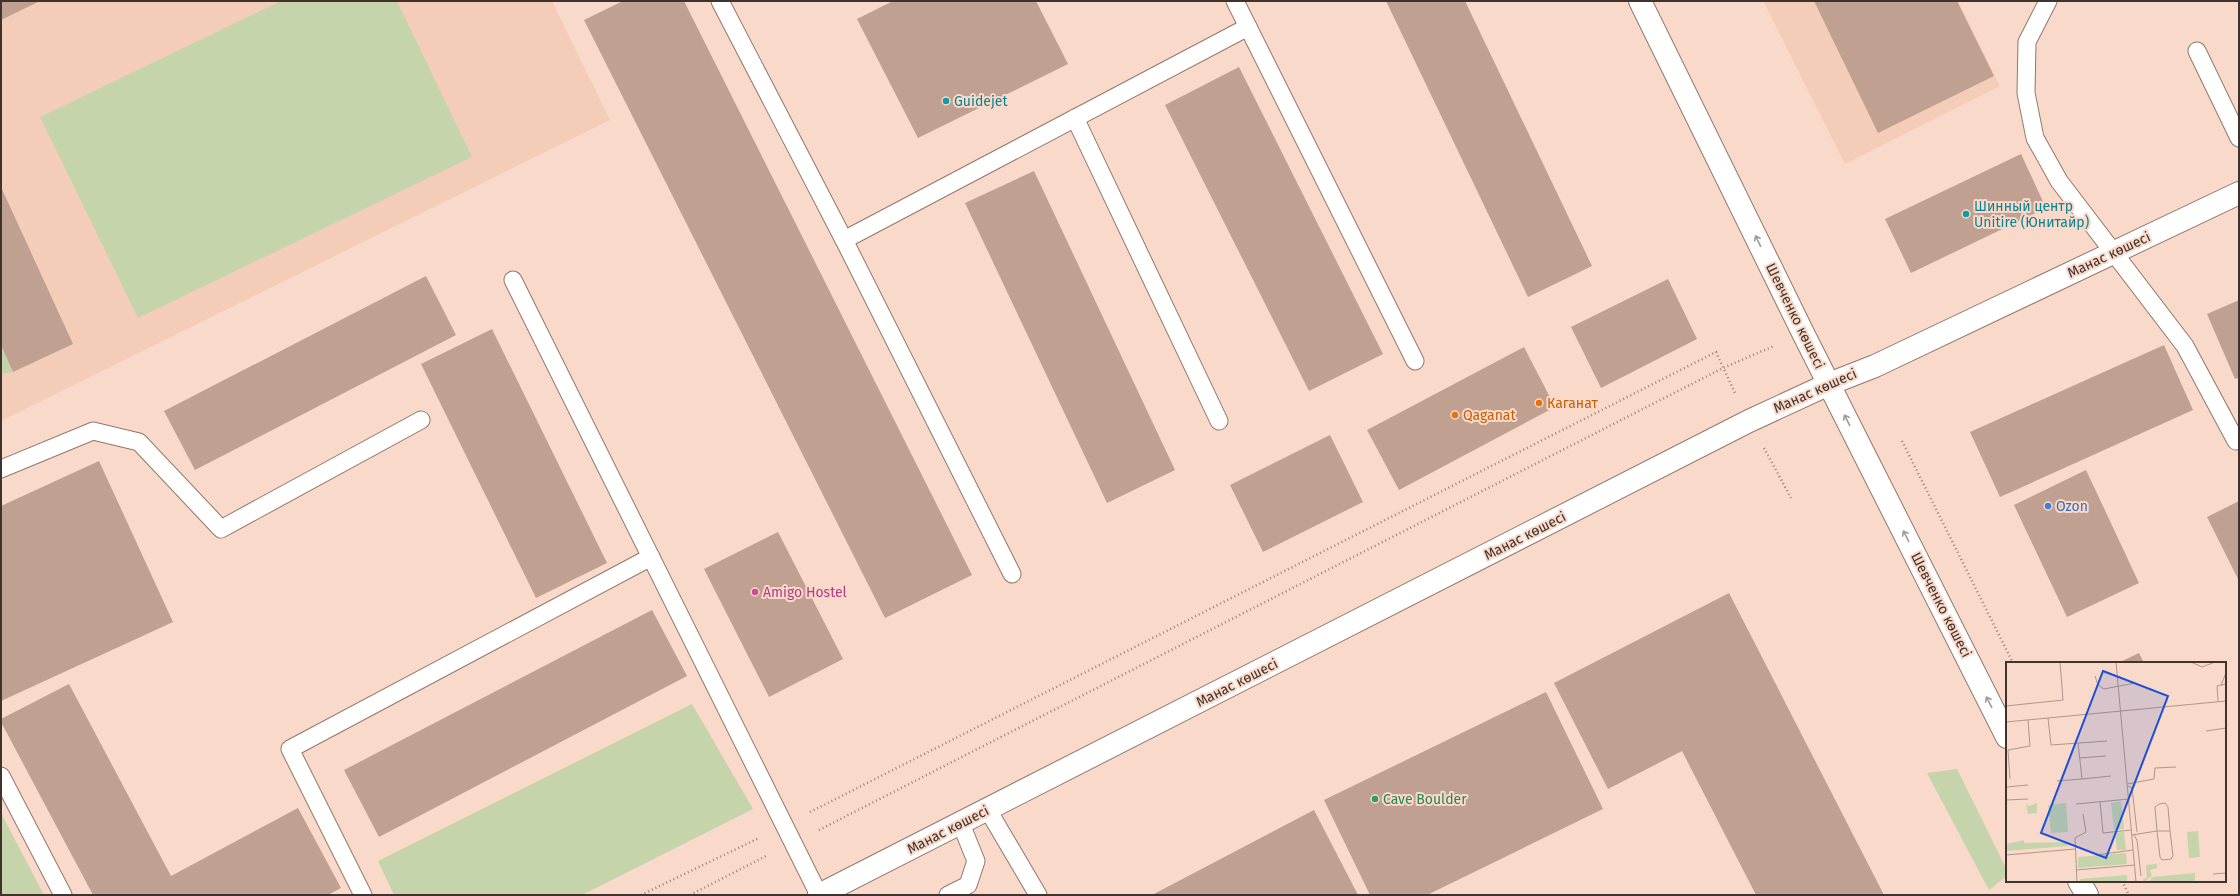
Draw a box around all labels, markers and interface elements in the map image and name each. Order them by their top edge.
place label: Guidejet [954,93,1008,110]
marker: Guidejet [941,96,951,106]
place label: Шинный центр Unitire (Юнитайр) [1974,198,2089,231]
marker: Шинный центр Unitire (Юнитайр) [1961,209,1971,219]
street label: Манас көшесі [2065,228,2153,282]
one-way arrow [1754,235,1761,247]
street label: Шевченко көшесі [1762,260,1828,372]
street label: Манас көшесі [1771,365,1859,417]
place label: Каганат [1547,395,1598,412]
marker: Каганат [1534,398,1544,408]
place label: Qaganat [1463,407,1516,424]
marker: Qaganat [1450,410,1460,420]
one-way arrow [1843,414,1851,426]
place label: Ozon [2056,498,2088,515]
marker: Ozon [2043,501,2053,511]
street label: Манас көшесі [1481,508,1569,564]
one-way arrow [1902,530,1909,542]
street label: Шевченко көшесі [1907,550,1975,660]
place label: Amigo Hostel [763,584,847,601]
marker: Amigo Hostel [750,587,760,597]
street label: Манас көшесі [1193,655,1281,711]
inset map [2006,662,2226,882]
one-way arrow [1985,696,1993,708]
place label: Cave Boulder [1383,791,1467,808]
marker: Cave Boulder [1370,794,1380,804]
street label: Манас көшесі [904,802,992,858]

